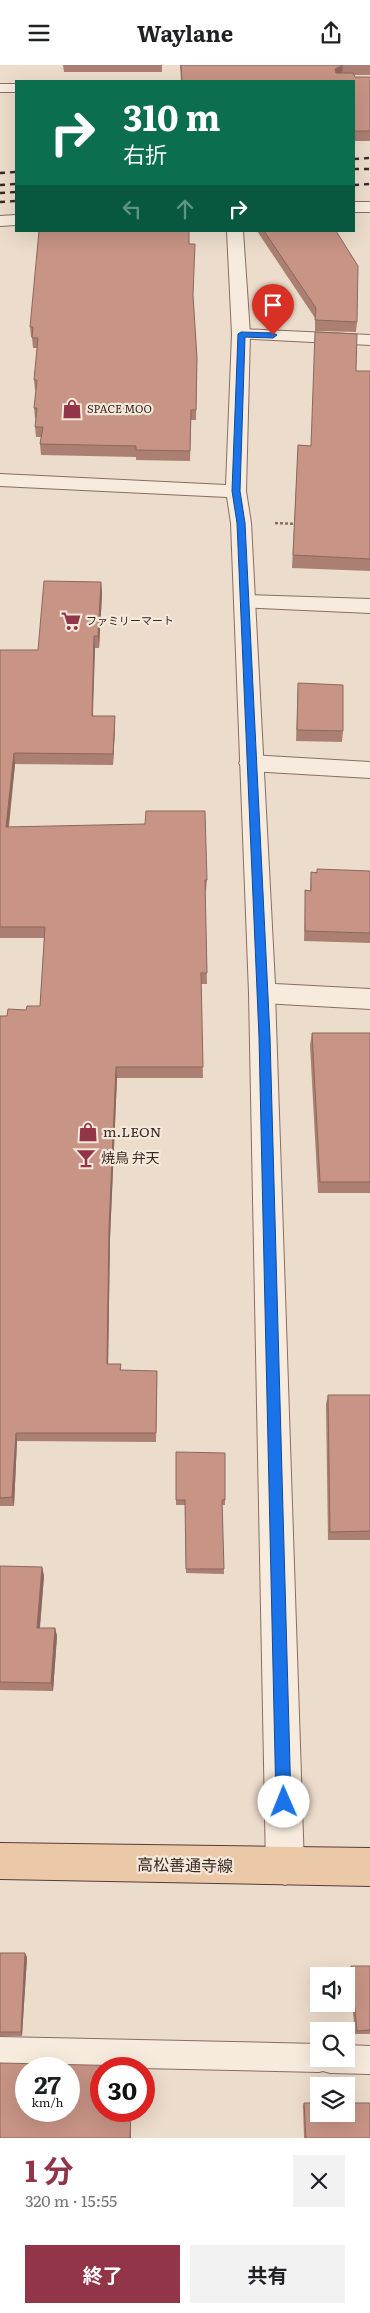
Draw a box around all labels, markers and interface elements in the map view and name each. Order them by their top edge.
text: Waylane [137,16,233,49]
icon: menu [25,19,53,47]
icon: share [317,19,345,47]
text: 310 m [123,90,220,142]
icon: right [40,100,105,165]
text: 右折 [123,137,167,170]
icon: left [118,195,146,223]
icon: ahead [171,195,199,223]
icon: right [224,195,252,223]
pin [252,284,294,335]
icon: arrive [259,291,287,319]
shop icon: SPACE MOO [61,398,83,420]
place label: SPACE MOO [87,400,152,416]
supermarket icon: ファミリーマート [60,610,82,632]
place label: ファミリーマート [86,612,174,628]
shop icon: m.LEON [77,1121,99,1143]
place label: m.LEON [103,1121,161,1141]
bar icon: 焼鳥 弁天 [75,1147,97,1169]
place label: 焼鳥 弁天 [101,1147,160,1167]
position arrow [257,1775,309,1827]
street label: 高松善通寺線 [137,1851,233,1877]
map controls [310,1967,355,2122]
button: sound [310,1967,355,2012]
button: search [310,2022,355,2067]
speed limit sign: 30 [90,2057,155,2122]
text: 27 [34,2065,61,2102]
button: layers [310,2077,355,2122]
text: km/h [32,2093,63,2111]
text: 1 分 [25,2147,73,2191]
button: close [293,2155,345,2207]
text: 320 m · 15:55 [25,2188,117,2212]
button: 終了 [25,2245,180,2303]
button: 共有 [190,2245,345,2303]

